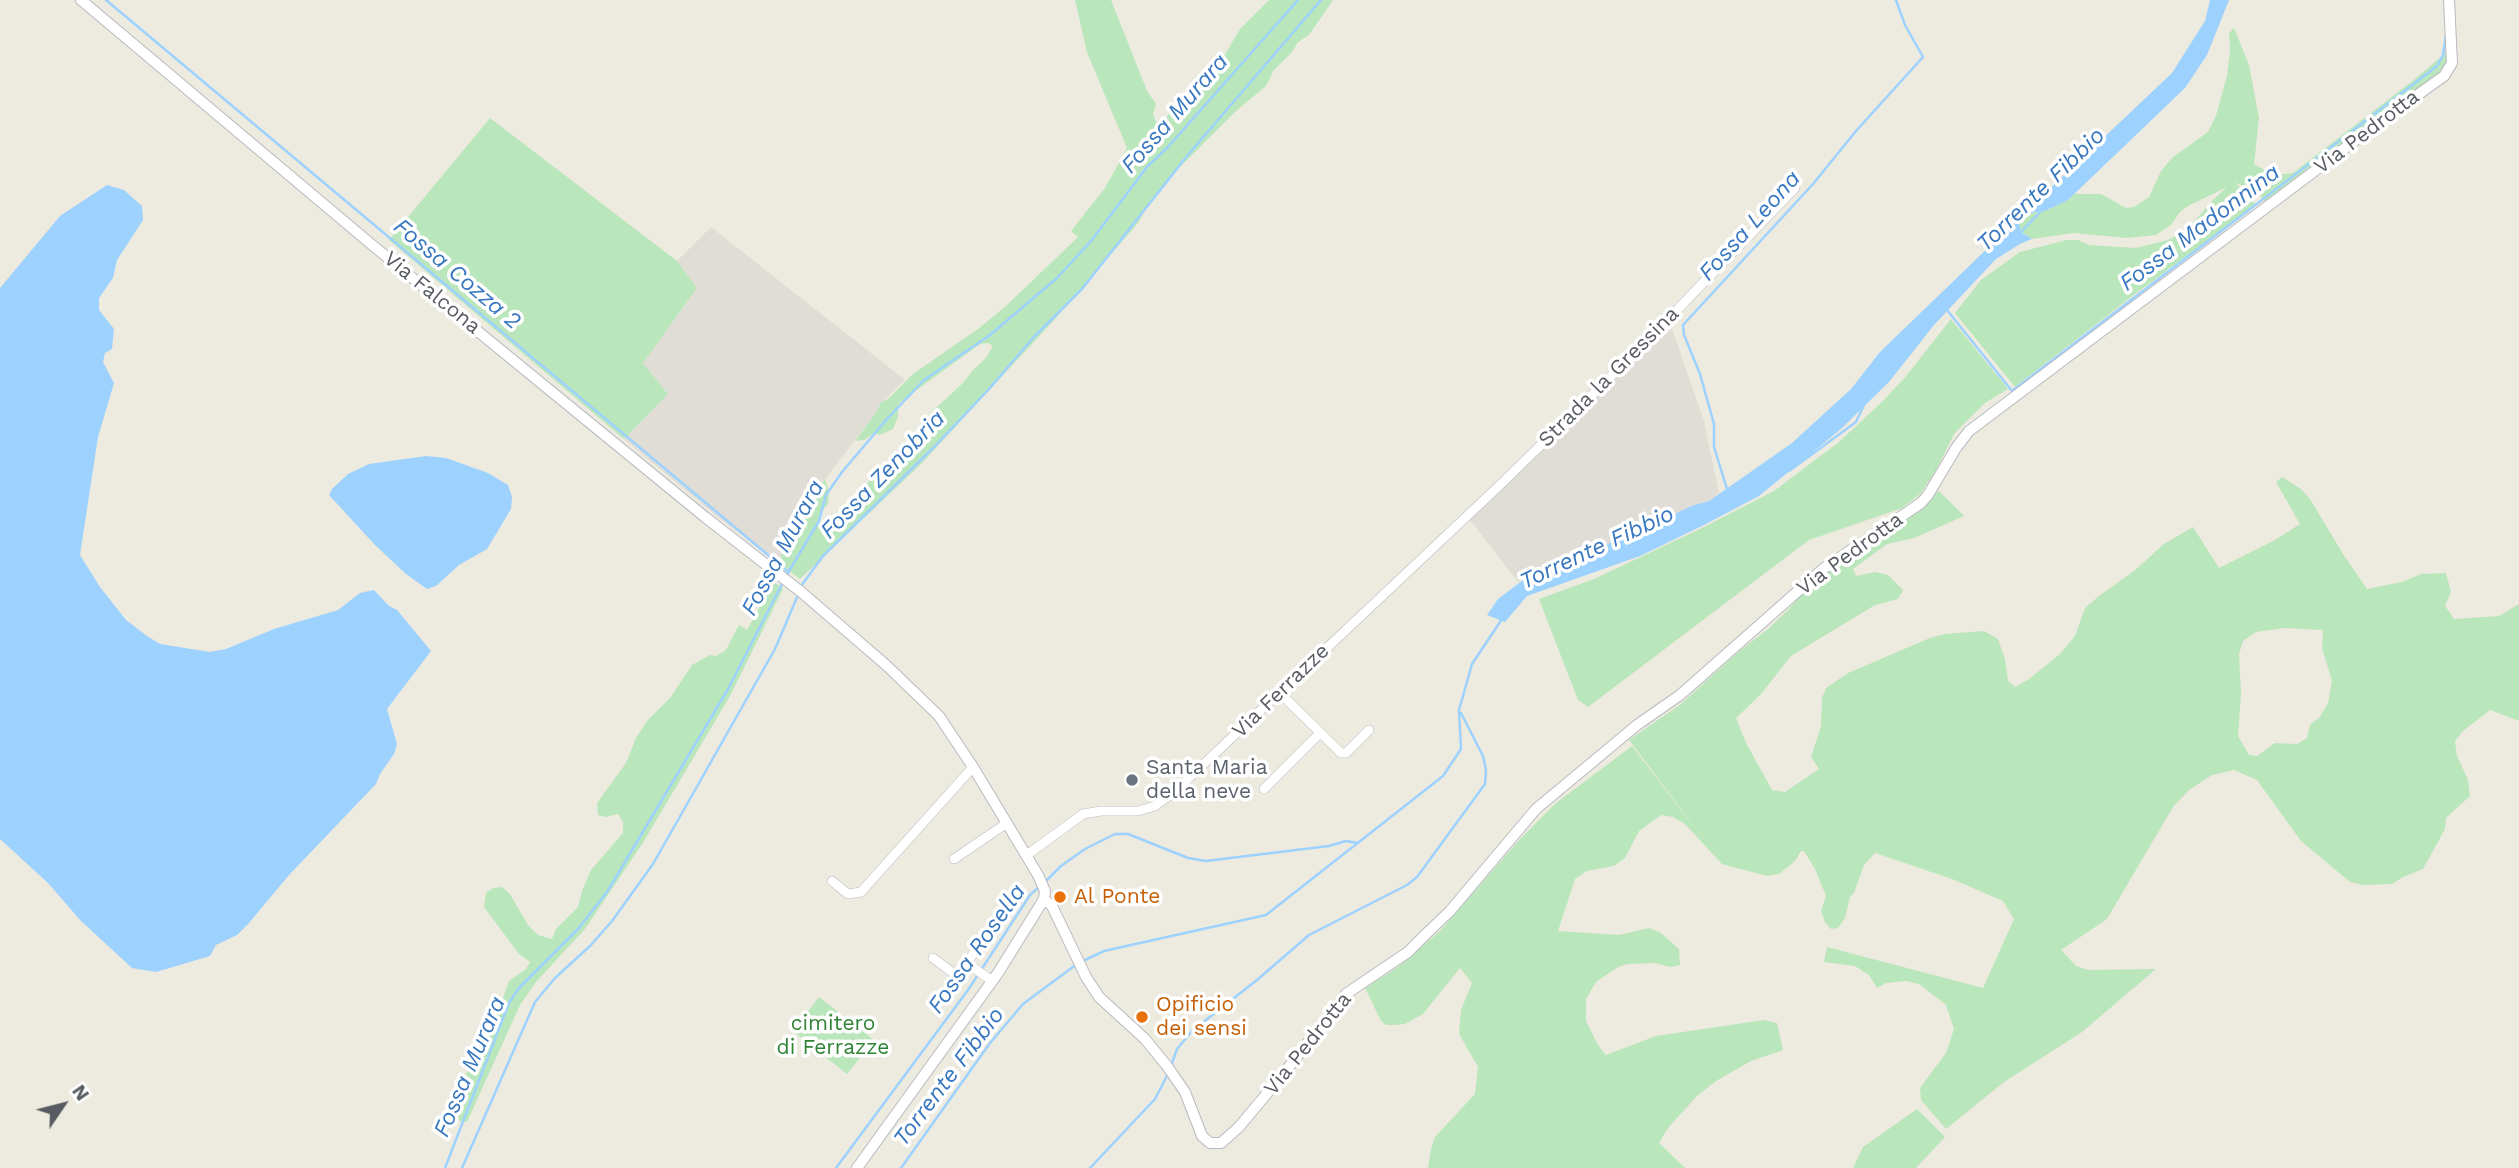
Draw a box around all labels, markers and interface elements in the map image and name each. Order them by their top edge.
water label: Fossa Murara [1116,49,1234,179]
street label: Via Pedrotta [2310,84,2424,180]
water label: Torrente Fibbio [1971,122,2111,258]
water label: Fossa Madonnina [2114,159,2286,297]
water label: Fossa Leona [1693,165,1807,287]
water label: Fossa Cozza 2 [388,213,526,335]
street label: Via Falcona [378,246,486,340]
street label: Strada la Gressina [1534,302,1684,452]
water label: Fossa Zenobria [815,405,951,545]
water label: Fossa Murara [736,476,830,620]
water label: Torrente Fibbio [1516,500,1678,596]
street label: Via Pedrotta [1792,507,1908,601]
street label: Via Ferrazze [1227,638,1335,744]
place label: Santa Maria della neve [1146,755,1268,805]
marker: Santa Maria della neve [1124,772,1140,788]
water label: Fossa Rosella [922,879,1032,1019]
place label: Al Ponte [1074,884,1160,910]
marker: Al Ponte [1052,889,1068,905]
street label: Via Pedrotta [1259,988,1357,1100]
place label: Opificio dei sensi [1156,992,1247,1042]
water label: Fossa Murara [428,993,512,1141]
water label: Torrente Fibbio [888,1002,1010,1152]
marker: Opificio dei sensi [1134,1009,1150,1025]
park label: cimitero di Ferrazze [777,1011,889,1061]
north arrow [28,1070,98,1140]
text: N [67,1080,94,1105]

